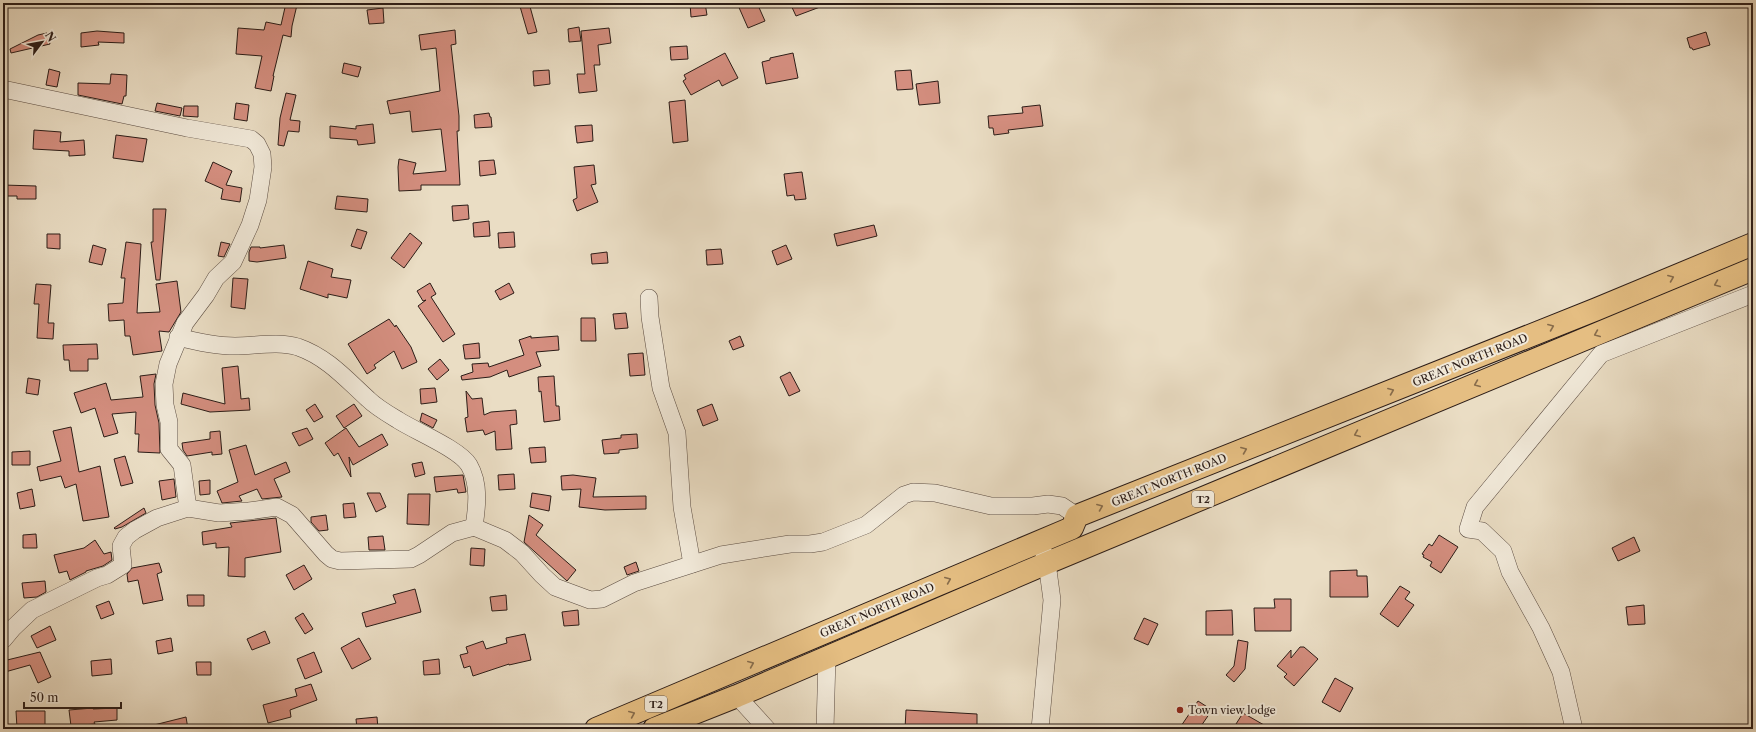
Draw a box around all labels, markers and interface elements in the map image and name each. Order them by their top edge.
north arrow [22,22,62,62]
text: N [42,29,59,45]
one-way arrow [1668,275,1675,283]
one-way arrow [1714,280,1721,288]
one-way arrow [1547,324,1554,332]
one-way arrow [1593,329,1601,337]
street label: GREAT NORTH ROAD [1410,330,1530,390]
one-way arrow [1473,379,1481,387]
one-way arrow [1387,388,1395,396]
one-way arrow [1354,430,1361,438]
one-way arrow [1241,446,1248,454]
street label: GREAT NORTH ROAD [1109,450,1229,510]
road number: T2 [1192,491,1214,507]
one-way arrow [1096,504,1104,512]
one-way arrow [944,577,952,585]
street label: GREAT NORTH ROAD [818,580,936,640]
one-way arrow [748,660,755,668]
scale bar [24,684,121,710]
text: 50 m [30,690,59,705]
road number: T2 [645,696,667,712]
place label: Town view lodge [1188,703,1276,717]
marker: Town view lodge [1175,705,1185,715]
one-way arrow [627,711,635,719]

